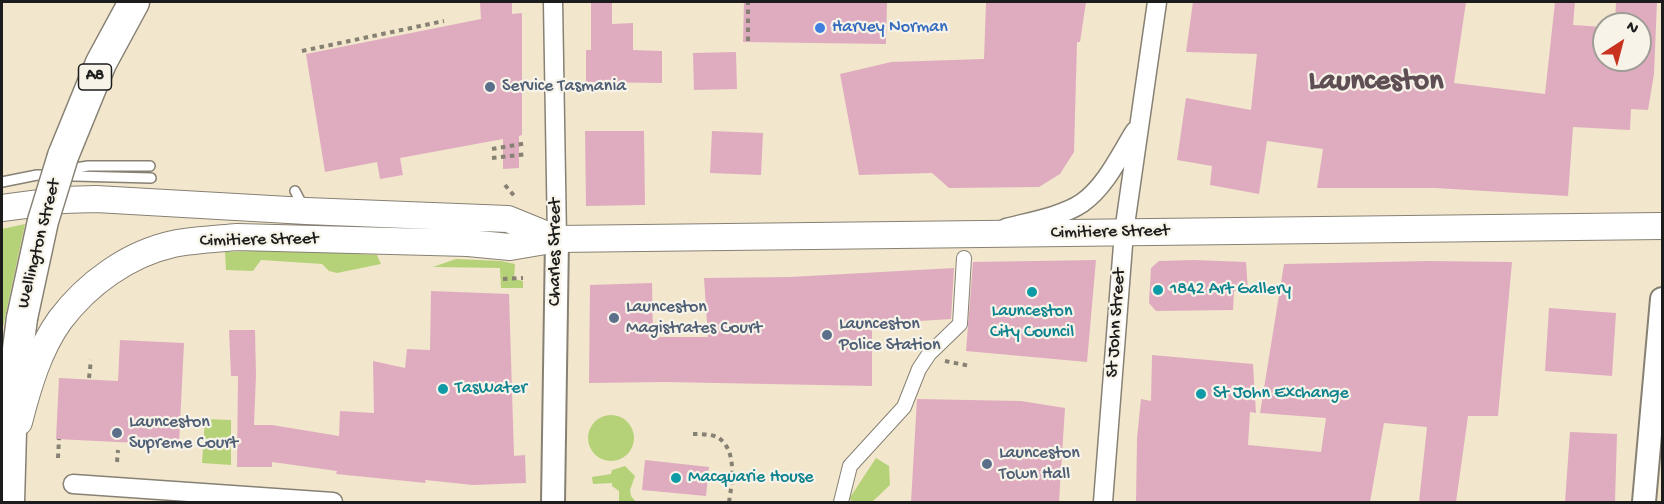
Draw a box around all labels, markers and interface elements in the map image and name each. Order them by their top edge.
north arrow [1592,12,1652,72]
place label: Harvey Norman [832,17,948,39]
text: N [1622,18,1642,39]
marker: Harvey Norman [813,21,827,35]
road number: A8 [78,64,112,90]
district label: Launceston [1309,65,1443,101]
place label: Service Tasmania [502,76,626,98]
marker: Service Tasmania [483,80,497,94]
street label: Wellington Street [13,177,67,311]
street label: Charles Street [545,198,567,306]
street label: Cimitiere Street [1050,221,1170,245]
street label: Cimitiere Street [199,229,319,253]
street label: St John Street [1102,268,1132,378]
place label: 1842 Art Gallery [1170,279,1291,301]
marker: 1842 Art Gallery [1151,283,1165,297]
marker: Launceston City Council [1025,285,1039,299]
place label: Launceston Magistrates Court [626,297,762,340]
place label: Launceston City Council [990,301,1074,344]
marker: Launceston Magistrates Court [607,311,621,325]
place label: Launceston Police Station [839,314,941,356]
marker: Launceston Police Station [820,328,834,342]
place label: TasWater [455,378,527,400]
marker: TasWater [436,382,450,396]
place label: St John Exchange [1213,383,1349,405]
marker: St John Exchange [1194,387,1208,401]
place label: Launceston Supreme Court [129,412,238,454]
marker: Launceston Supreme Court [110,426,124,440]
place label: Launceston Town Hall [999,443,1080,486]
marker: Launceston Town Hall [980,457,994,471]
place label: Macquarie House [688,467,814,489]
marker: Macquarie House [669,471,683,485]

